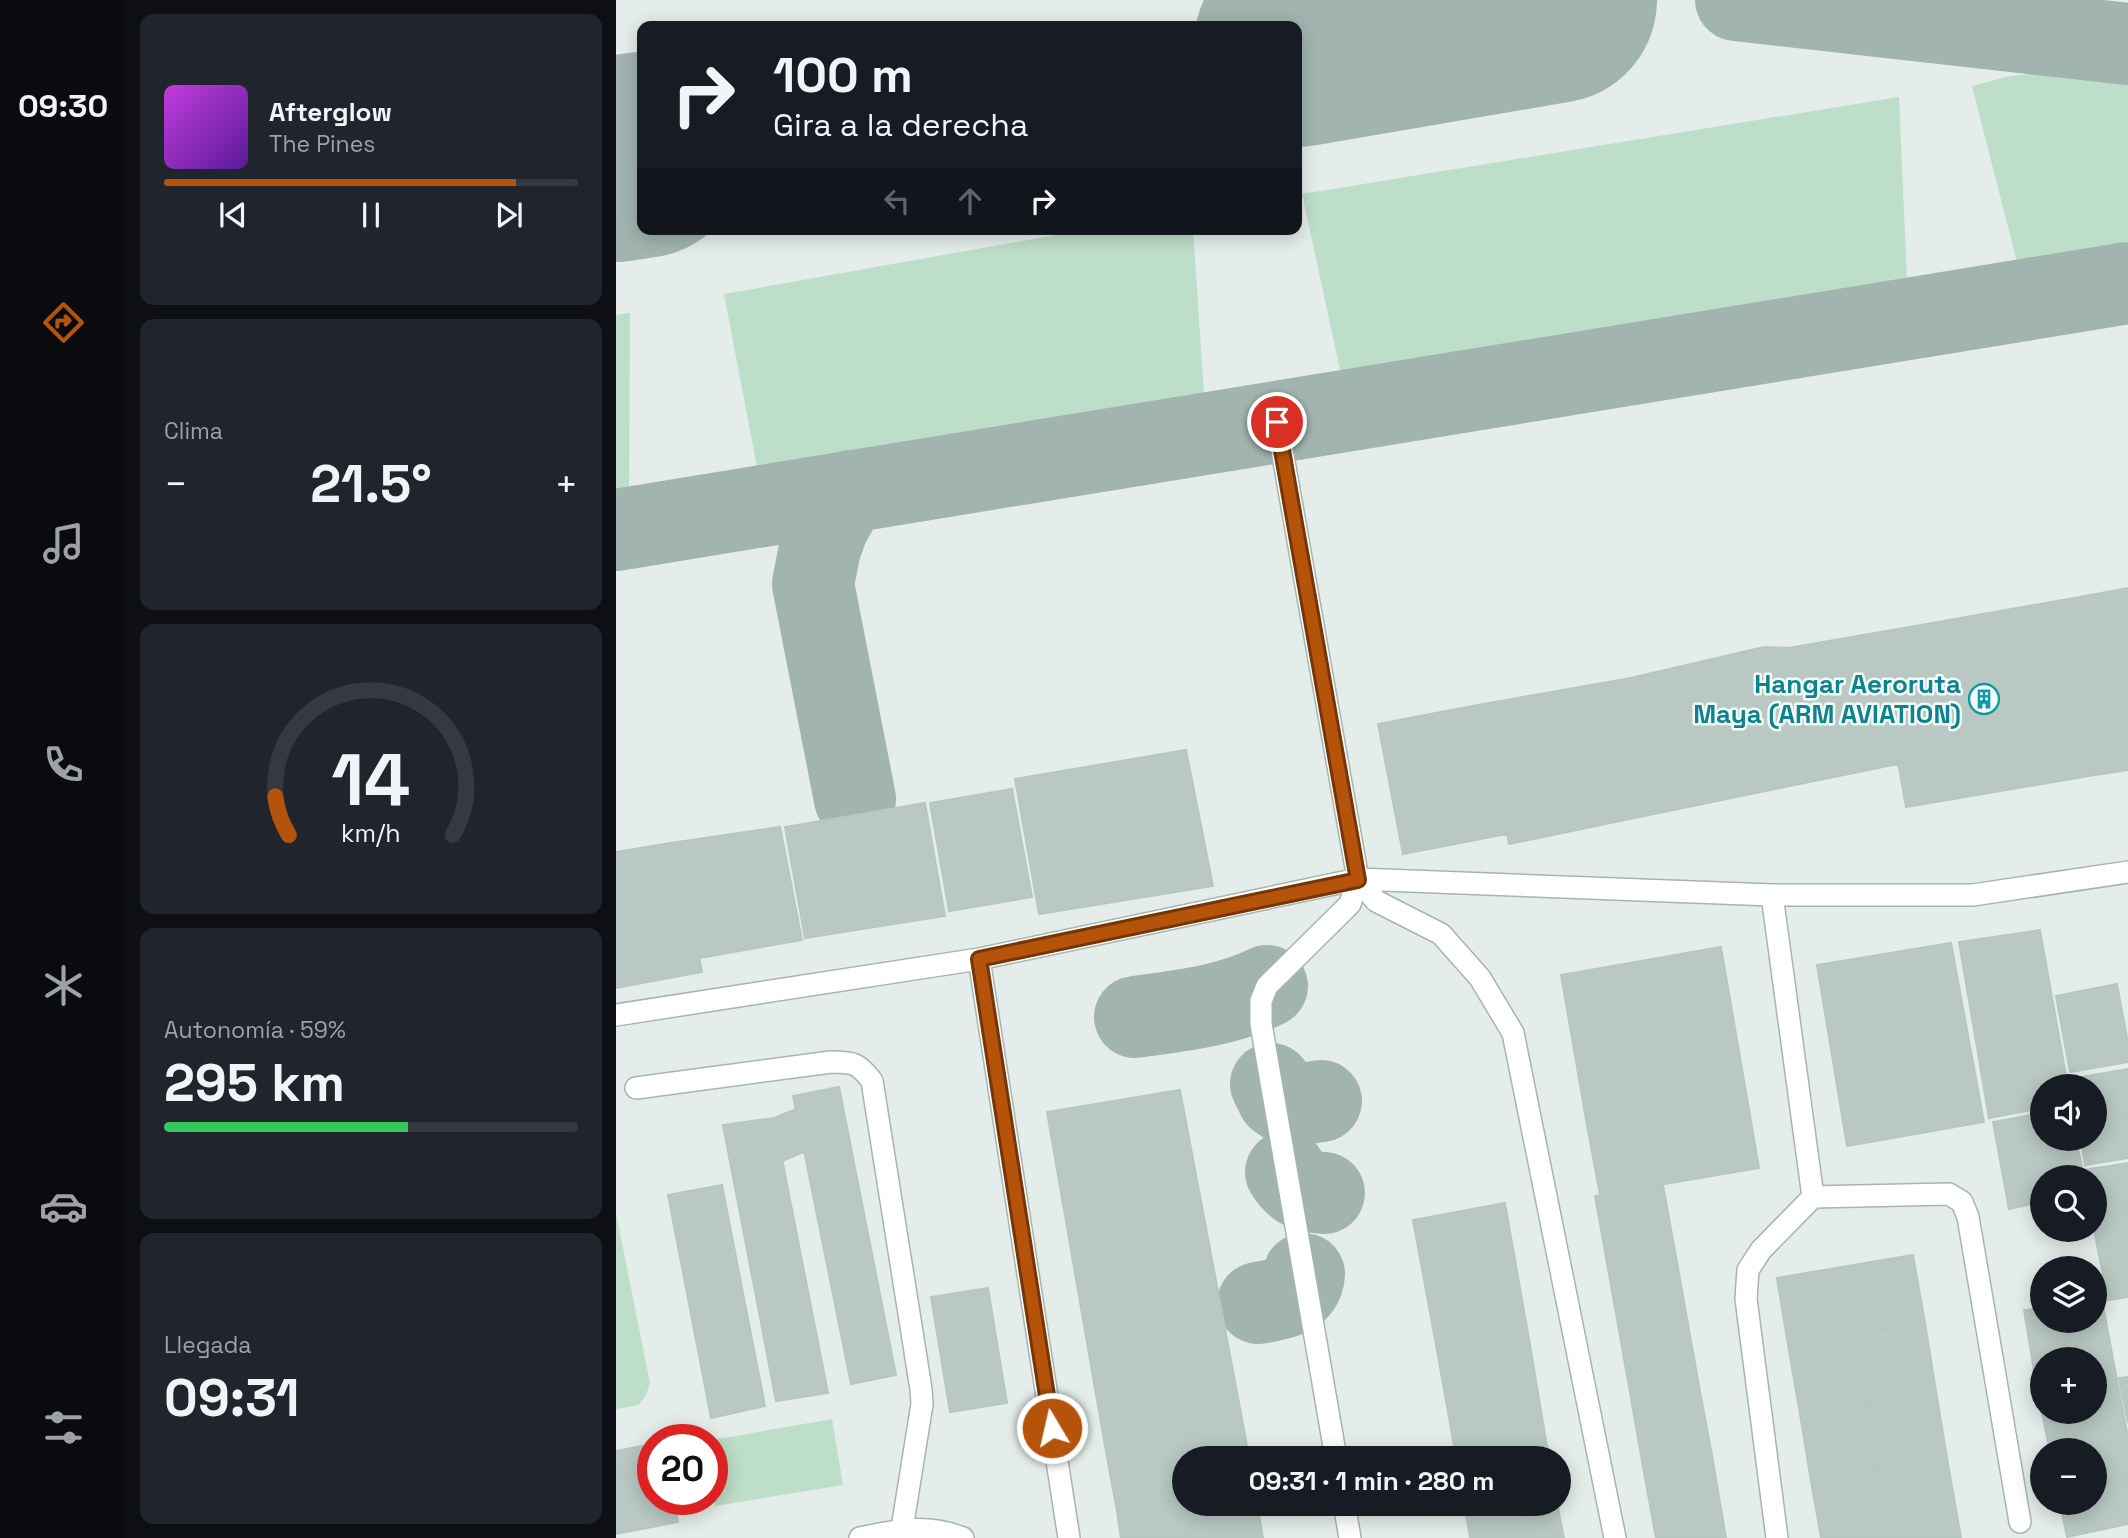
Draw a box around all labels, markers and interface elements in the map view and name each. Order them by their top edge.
text: 100 m [773,44,913,106]
icon: right [658,49,749,140]
text: 09:30 [18,86,108,126]
text: Afterglow [269,95,392,129]
text: Gira a la derecha [773,105,1028,145]
text: The Pines [269,129,375,159]
icon: left [878,182,916,220]
icon: ahead [951,182,989,220]
icon: right [1024,182,1062,220]
icon: previous [214,196,252,234]
icon: pause [352,196,390,234]
icon: next [490,196,528,234]
icon: directions [39,298,88,347]
pin [1247,392,1307,452]
icon: arrive [1258,403,1296,441]
text: Clima [164,416,223,446]
text: 21.5° [310,451,432,517]
text: − [164,460,188,508]
text: + [554,460,578,508]
icon: music [39,519,88,568]
place label: Hangar Aeroruta Maya (ARM AVIATION) [1693,667,1961,731]
building icon: Hangar Aeroruta Maya (ARM AVIATION) [1967,682,2001,716]
text: 14 [331,733,411,826]
icon: phone [39,740,88,789]
text: km/h [341,817,401,849]
icon: climate [39,961,88,1010]
text: Autonomía · 59% [164,1015,346,1045]
text: 295 km [164,1050,345,1116]
map controls [2030,1074,2107,1515]
button: sound [2030,1074,2107,1151]
button: search [2030,1165,2107,1242]
icon: car [39,1182,88,1231]
button: layers [2030,1256,2107,1333]
text: Llegada [164,1330,252,1360]
button: + [2030,1347,2107,1424]
text: 09:31 [164,1365,300,1431]
position arrow [1015,1391,1089,1465]
icon: filters [39,1403,88,1452]
speed limit sign: 20 [637,1424,728,1515]
button: − [2030,1438,2107,1515]
text: 09:31 · 1 min · 280 m [1249,1464,1494,1498]

